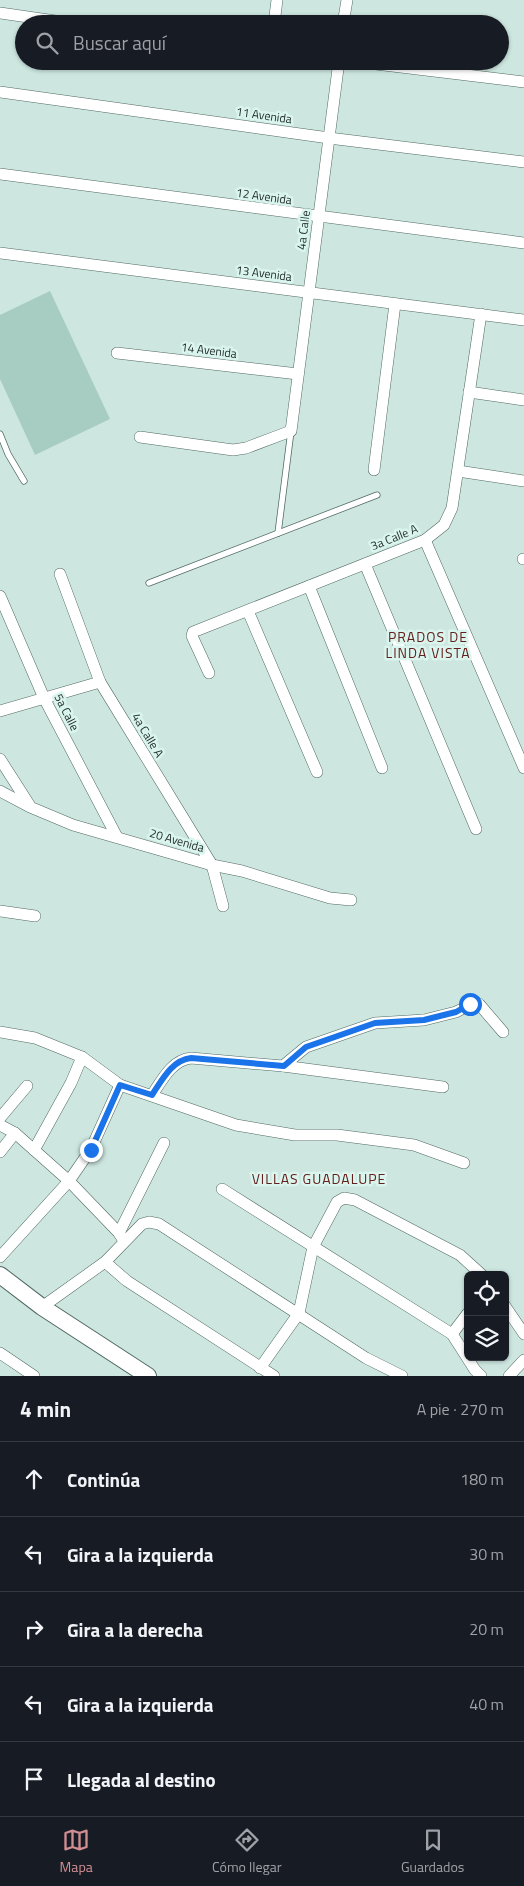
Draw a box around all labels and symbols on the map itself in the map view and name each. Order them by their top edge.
street label: 11 Avenida [235,102,293,128]
street label: 12 Avenida [235,183,293,209]
street label: 4a Calle [291,209,315,251]
street label: 13 Avenida [235,260,293,286]
street label: 14 Avenida [180,337,238,363]
street label: 3a Calle A [368,519,420,555]
district label: PRADOS DE LINDA VISTA [385,626,471,663]
street label: 5a Calle [50,690,84,734]
street label: 4a Calle A [127,709,169,761]
street label: 20 Avenida [147,823,207,857]
route start [459,993,482,1016]
route end [80,1139,103,1162]
district label: VILLAS GUADALUPE [252,1168,386,1189]

